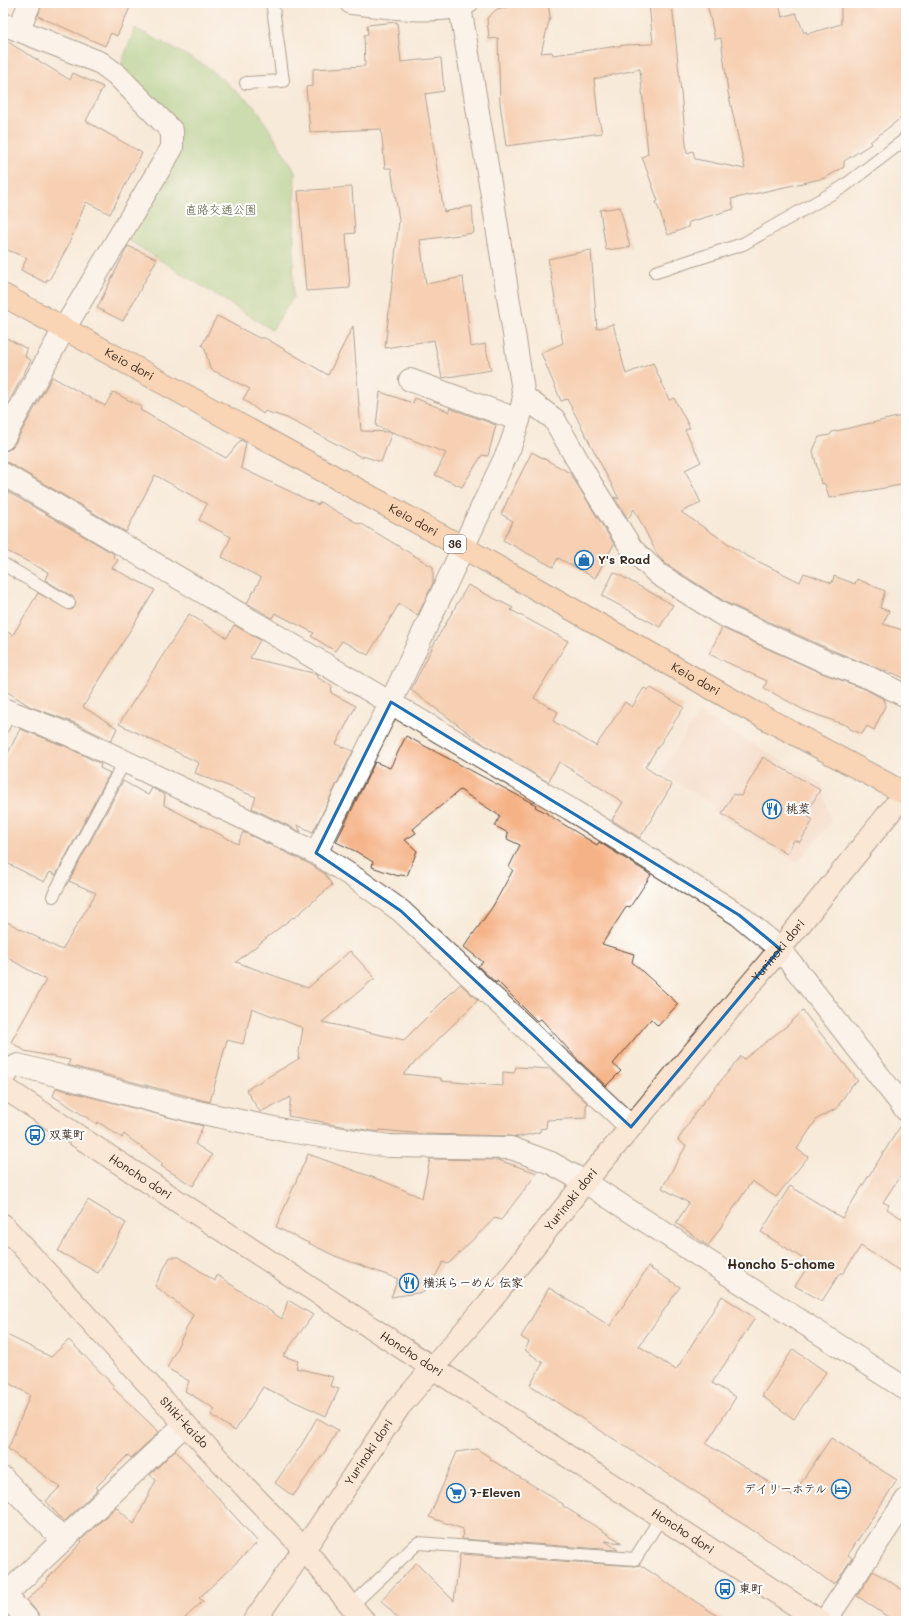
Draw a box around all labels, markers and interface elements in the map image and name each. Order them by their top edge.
park label: 直路交通公園 [185,201,257,217]
street label: Keio dori [102,343,157,383]
street label: Keio dori [386,499,441,539]
road number: 36 [444,535,466,553]
shop icon: Y's Road [573,549,595,571]
place label: Y's Road [598,551,650,567]
street label: Keio dori [669,658,723,699]
restaurant icon: 桃菜 [761,798,783,820]
place label: 桃菜 [786,800,810,816]
street label: Yurinoki dori [747,915,808,985]
bus stop icon: 双葉町 [24,1124,46,1146]
place label: 双葉町 [49,1126,85,1142]
street label: Honcho dori [106,1150,175,1202]
street label: Yurinoki dori [540,1164,600,1234]
district label: Honcho 5-chome [727,1255,835,1272]
restaurant icon: 横浜らーめん 伝家 [398,1272,420,1294]
place label: 横浜らーめん 伝家 [423,1274,523,1290]
street label: Honcho dori [378,1327,446,1379]
street label: Shiki-kaido [157,1393,213,1451]
street label: Yurinoki dori [340,1416,396,1488]
hotel icon: デイリーホテル [830,1478,852,1500]
place label: デイリーホテル [744,1480,827,1496]
supermarket icon: 7-Eleven [445,1482,467,1504]
place label: 7-Eleven [470,1484,520,1500]
street label: Honcho dori [649,1504,718,1557]
bus stop icon: 東町 [714,1578,736,1600]
place label: 東町 [739,1580,763,1596]

